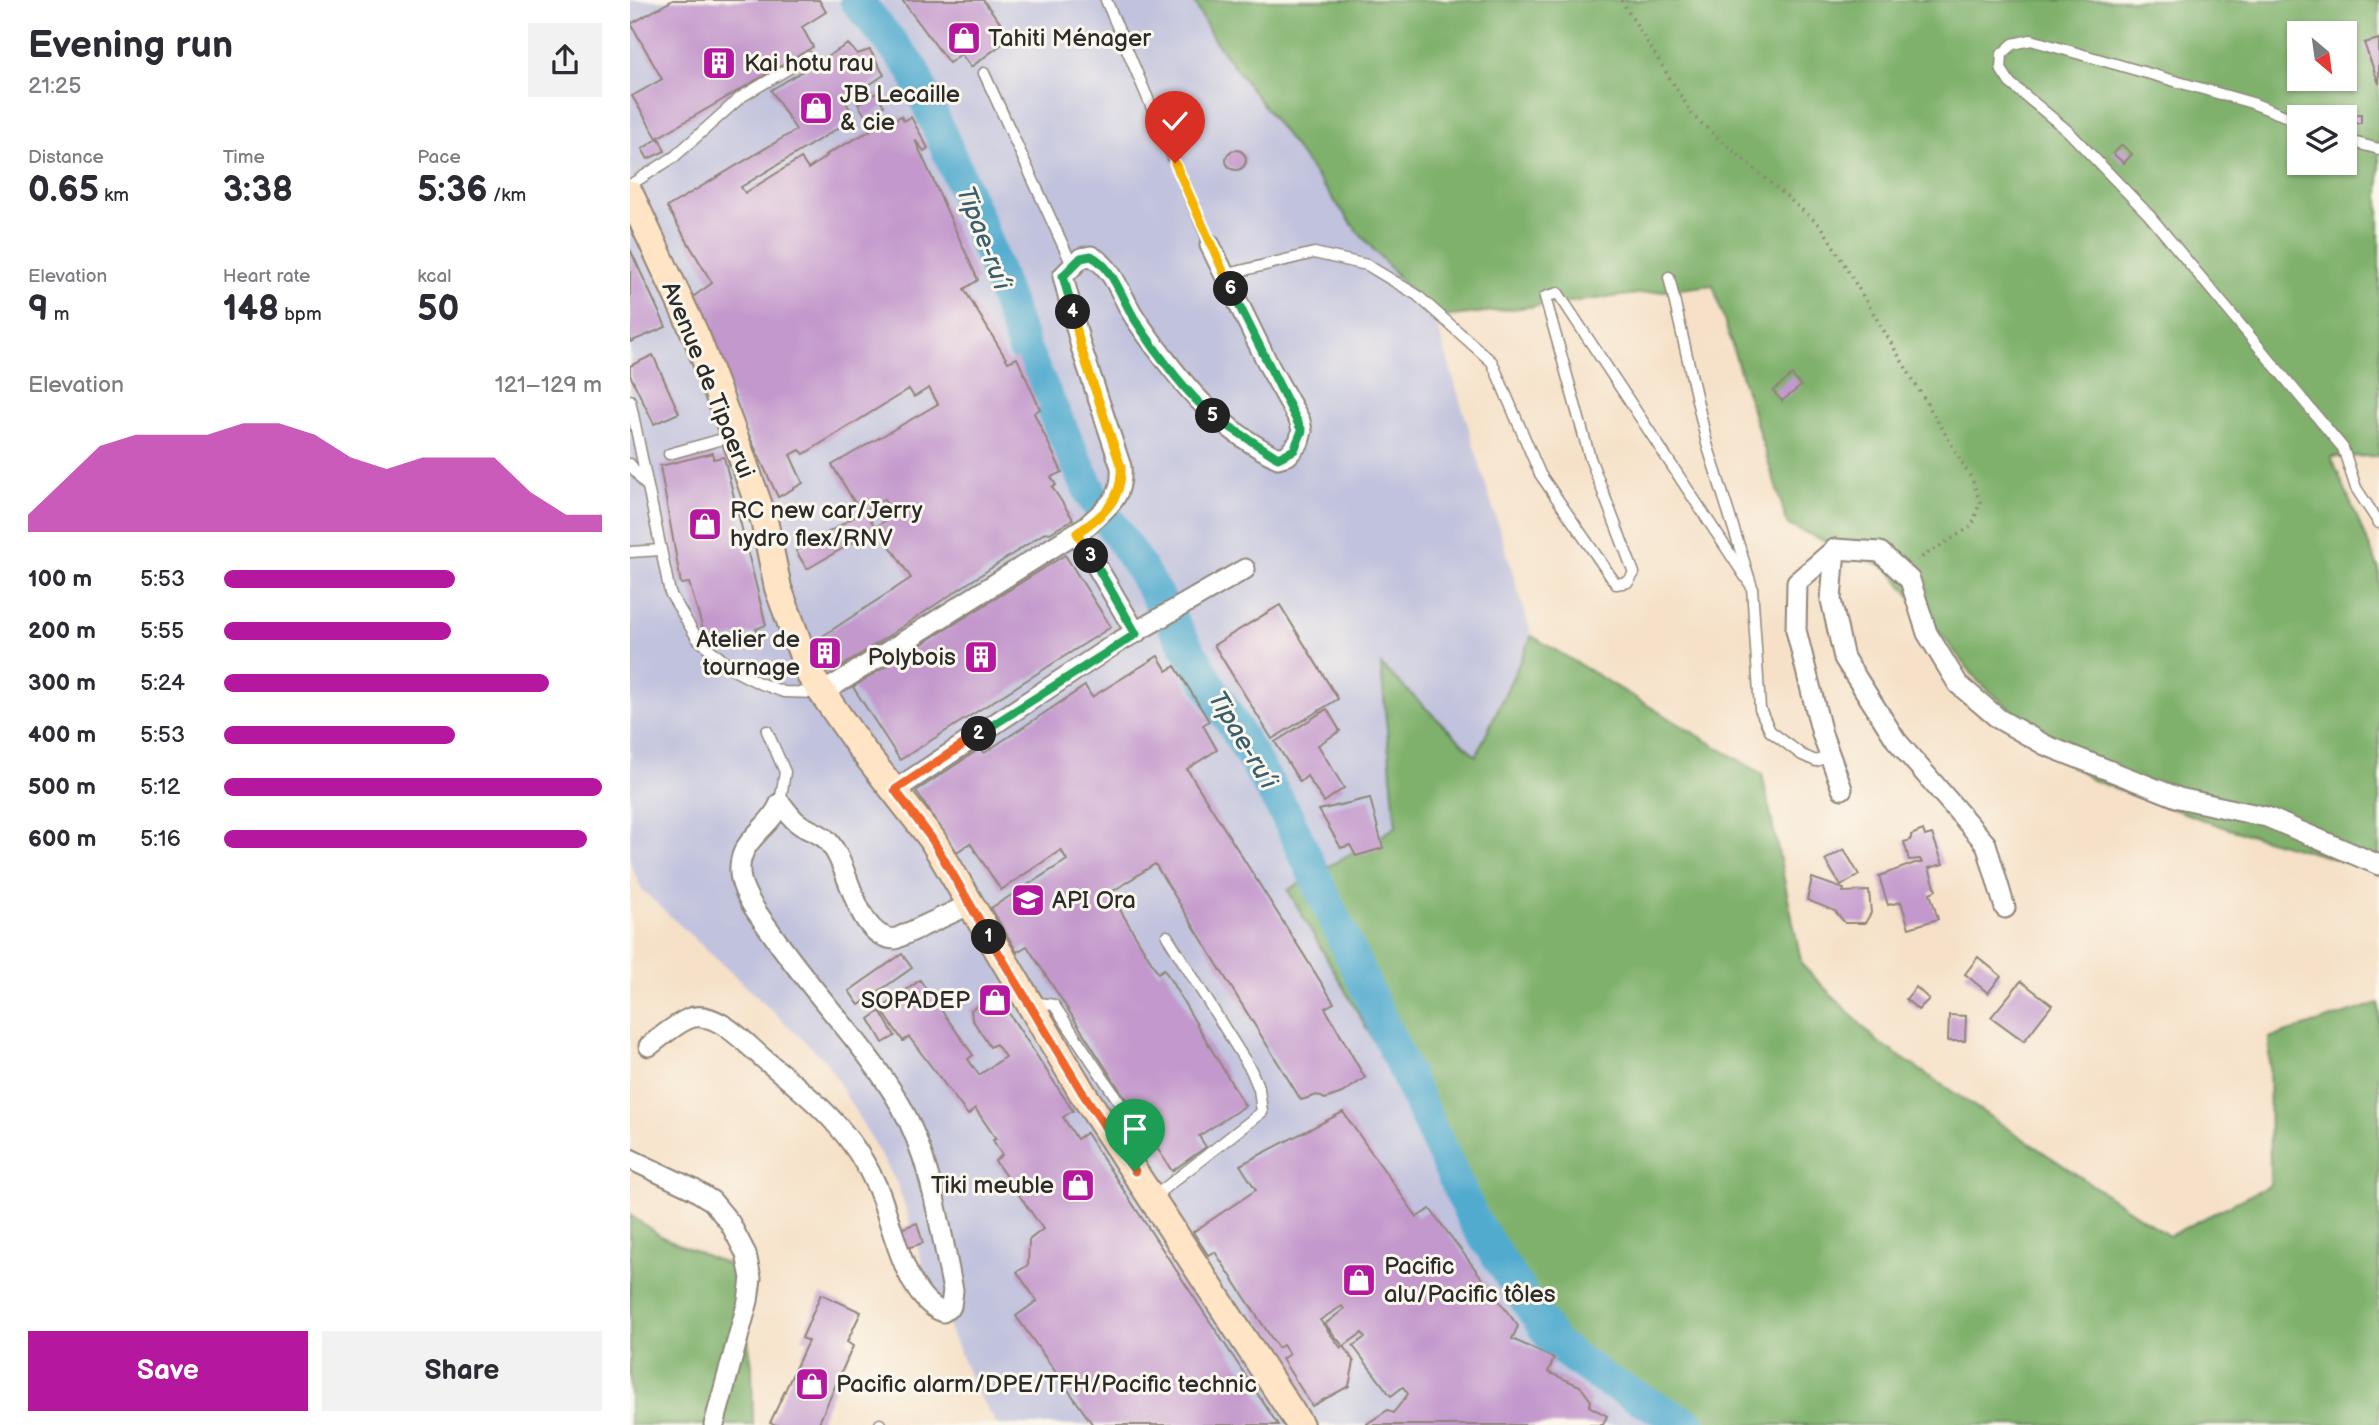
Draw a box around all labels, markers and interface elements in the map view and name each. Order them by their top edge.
shop icon: Tahiti Ménager [945,19,983,57]
north arrow [2287,21,2357,91]
map controls [2287,21,2357,175]
text: Evening run [28,23,233,68]
button: share [528,23,602,97]
place label: Tahiti Ménager [988,24,1151,53]
building icon: Kai hotu rau [700,44,738,82]
place label: Kai hotu rau [744,49,874,78]
text: 21:25 [28,72,82,100]
place label: JB Lecaille & cie [840,80,960,137]
shop icon: JB Lecaille & cie [797,89,835,127]
pin [1145,91,1205,163]
icon: check [1156,102,1194,140]
button: layers [2287,105,2357,175]
text: Distance [28,146,104,169]
text: Time [223,146,265,169]
text: Pace [417,146,461,169]
text: 0.65 [28,169,99,212]
text: 3:38 [223,169,293,212]
text: 5:36 [417,169,488,212]
water label: Tipae-ru’i [949,182,1017,295]
text: km [99,184,129,207]
text: /km [488,184,526,207]
text: Elevation [28,265,107,288]
text: Heart rate [223,265,310,288]
text: kcal [417,265,451,288]
pin: 6 [1214,272,1248,306]
text: 6 [1225,277,1236,300]
street label: Avenue de Tipaerui [655,278,761,482]
text: 9 [28,288,49,331]
text: 148 [223,288,279,331]
text: 50 [417,288,459,331]
pin: 4 [1056,294,1090,330]
text: 4 [1067,300,1078,323]
text: m [49,303,69,326]
text: bpm [279,303,322,326]
text: Elevation [28,371,124,399]
text: 121–129 m [495,371,602,399]
pin: 5 [1196,398,1230,434]
text: 5 [1207,404,1218,427]
place label: RC new car/Jerry hydro flex/RNV [730,496,923,553]
shop icon: RC new car/Jerry hydro flex/RNV [686,505,724,543]
pin: 3 [1074,538,1108,574]
text: 3 [1085,544,1096,567]
text: 100 m [28,565,92,593]
text: 5:53 [140,565,185,593]
text: 200 m [28,617,96,645]
text: 5:55 [140,617,184,645]
place label: Atelier de tournage [696,625,800,682]
building icon: Atelier de tournage [806,634,844,672]
building icon: Polybois [962,638,1000,676]
place label: Polybois [867,643,956,672]
text: 300 m [28,669,96,697]
text: 5:24 [140,669,185,697]
water label: Tipae-ru’i [1201,686,1284,795]
pin: 2 [962,716,996,752]
text: 400 m [28,721,96,749]
text: 5:53 [140,721,185,749]
text: 2 [973,722,984,745]
text: 500 m [28,773,96,801]
text: 5:12 [140,773,180,801]
text: 600 m [28,825,96,853]
text: 5:16 [140,825,181,853]
school or university icon: API Ora [1009,881,1047,919]
place label: API Ora [1052,886,1136,915]
pin: 1 [972,920,1006,954]
text: 1 [985,925,993,948]
shop icon: SOPADEP [976,981,1014,1019]
place label: SOPADEP [861,986,970,1015]
pin [1105,1099,1165,1171]
icon: arrive [1116,1110,1154,1148]
shop icon: Tiki meuble [1059,1166,1097,1204]
place label: Tiki meuble [931,1171,1054,1200]
place label: Pacific alu/Pacific tôles [1384,1252,1556,1309]
shop icon: Pacific alu/Pacific tôles [1340,1261,1378,1299]
button: Save [28,1331,308,1411]
button: Share [322,1331,602,1411]
shop icon: Pacific alarm/DPE/TFH/Pacific technic [793,1365,831,1403]
place label: Pacific alarm/DPE/TFH/Pacific technic [836,1370,1257,1399]

